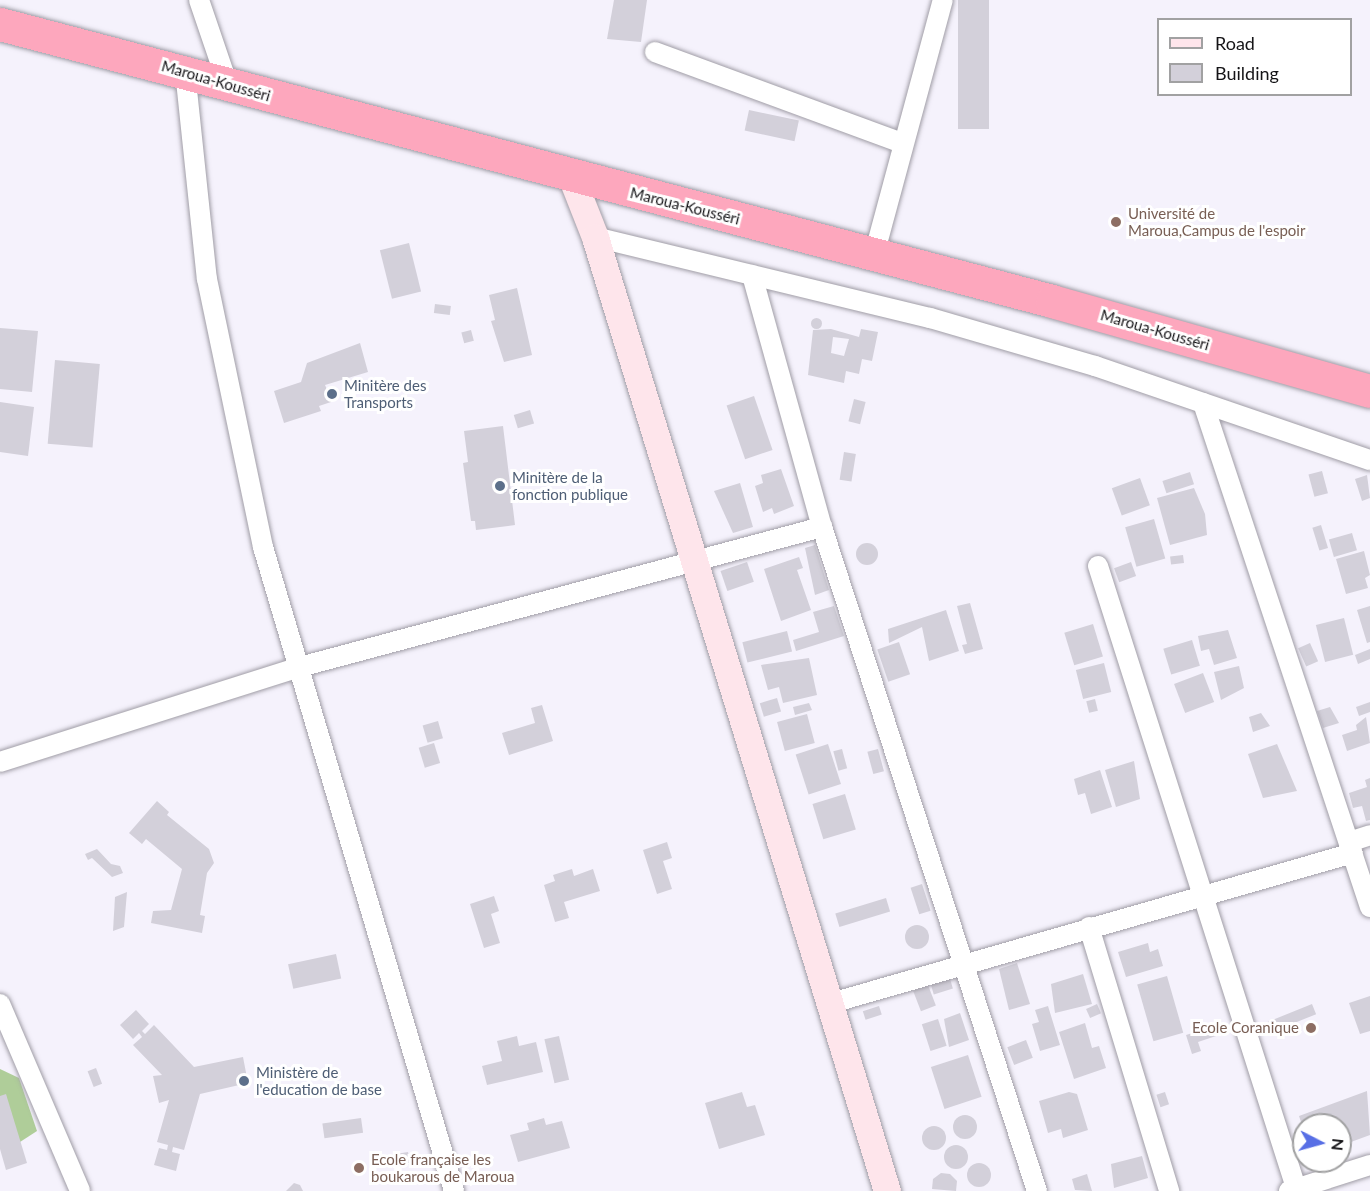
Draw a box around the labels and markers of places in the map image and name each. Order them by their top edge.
place label: Université de Maroua,Campus de l'espoir [1128,204,1305,239]
marker: Université de Maroua,Campus de l'espoir [1109,215,1123,229]
place label: Minitère des Transports [344,376,426,411]
marker: Minitère des Transports [325,387,339,401]
place label: Minitère de la fonction publique [512,468,628,503]
marker: Minitère de la fonction publique [493,479,507,493]
place label: Ecole Coranique [1192,1019,1299,1037]
marker: Ecole Coranique [1304,1021,1318,1035]
place label: Ministère de l'education de base [256,1063,382,1098]
marker: Ministère de l'education de base [237,1074,251,1088]
place label: Ecole française les boukarous de Maroua [371,1150,514,1185]
marker: Ecole française les boukarous de Maroua [352,1161,366,1175]

